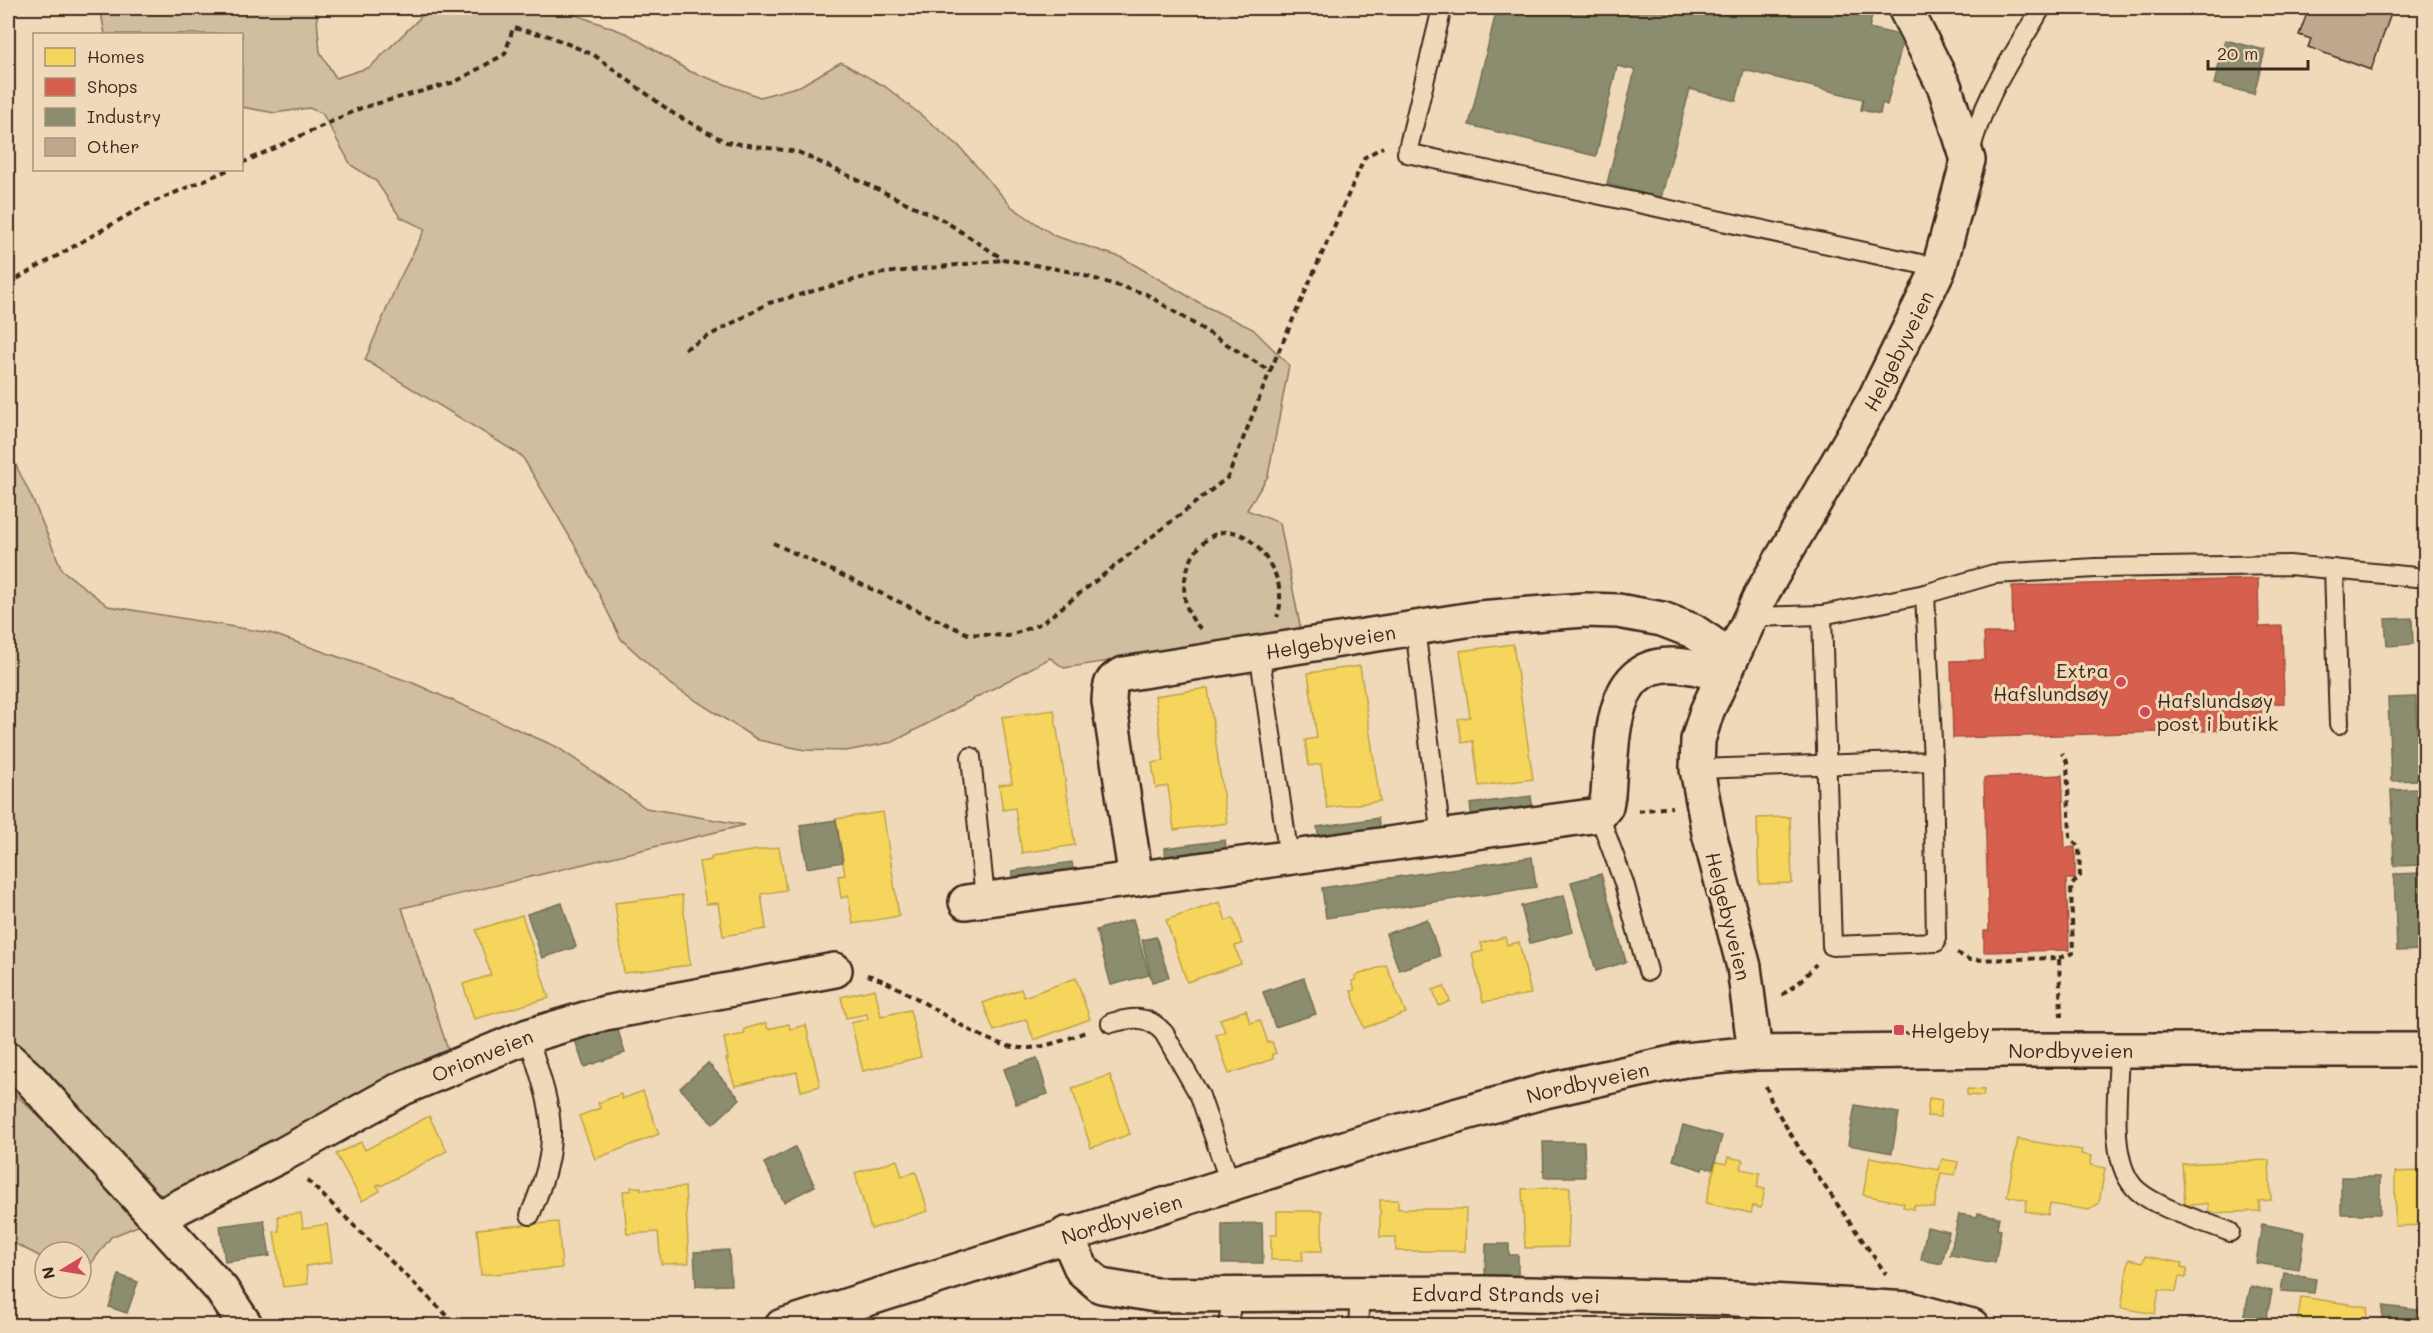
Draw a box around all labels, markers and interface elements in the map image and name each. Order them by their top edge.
legend [33,33,243,171]
scale bar [2208,33,2308,71]
text: 20 m [2217,41,2258,65]
text: Homes [87,44,145,68]
text: Shops [87,74,138,98]
text: Industry [87,104,161,128]
text: Other [87,134,140,158]
street label: Helgebyveien [1857,286,1939,416]
street label: Helgebyveien [1264,618,1398,664]
place label: Extra Hafslundsøy [1993,657,2109,706]
marker: Extra Hafslundsøy [2114,675,2128,689]
place label: Hafslundsøy post i butikk [2157,687,2278,736]
marker: Hafslundsøy post i butikk [2138,705,2152,719]
street label: Helgebyveien [1700,849,1758,983]
place label: Helgeby [1911,1017,1990,1043]
street label: Orionveien [427,1022,537,1088]
marker: Helgeby [1892,1023,1906,1037]
street label: Nordbyveien [2008,1037,2133,1063]
street label: Nordbyveien [1523,1055,1651,1109]
street label: Nordbyveien [1058,1187,1185,1250]
north arrow [33,1240,93,1300]
text: N [36,1265,59,1281]
street label: Edvard Strands vei [1412,1280,1600,1308]

